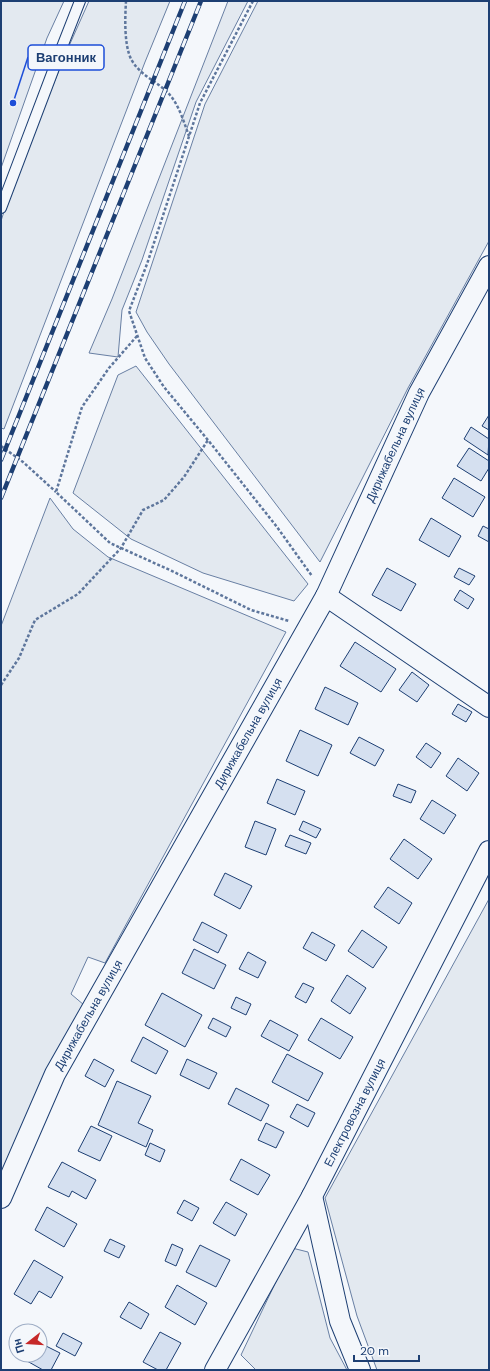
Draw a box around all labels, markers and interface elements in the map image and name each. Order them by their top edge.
callout: Вагонник [28,45,104,70]
text: Вагонник [36,49,96,66]
street label: Дирижабельна вулиця [362,384,429,505]
street label: Дирижабельна вулиця [210,675,286,791]
street label: Дирижабельна вулиця [51,957,126,1073]
street label: Електровозна вулиця [320,1056,389,1169]
north arrow [8,1323,48,1363]
text: Пн [10,1337,27,1355]
scale bar [354,1337,419,1363]
text: 20 m [360,1343,389,1359]

